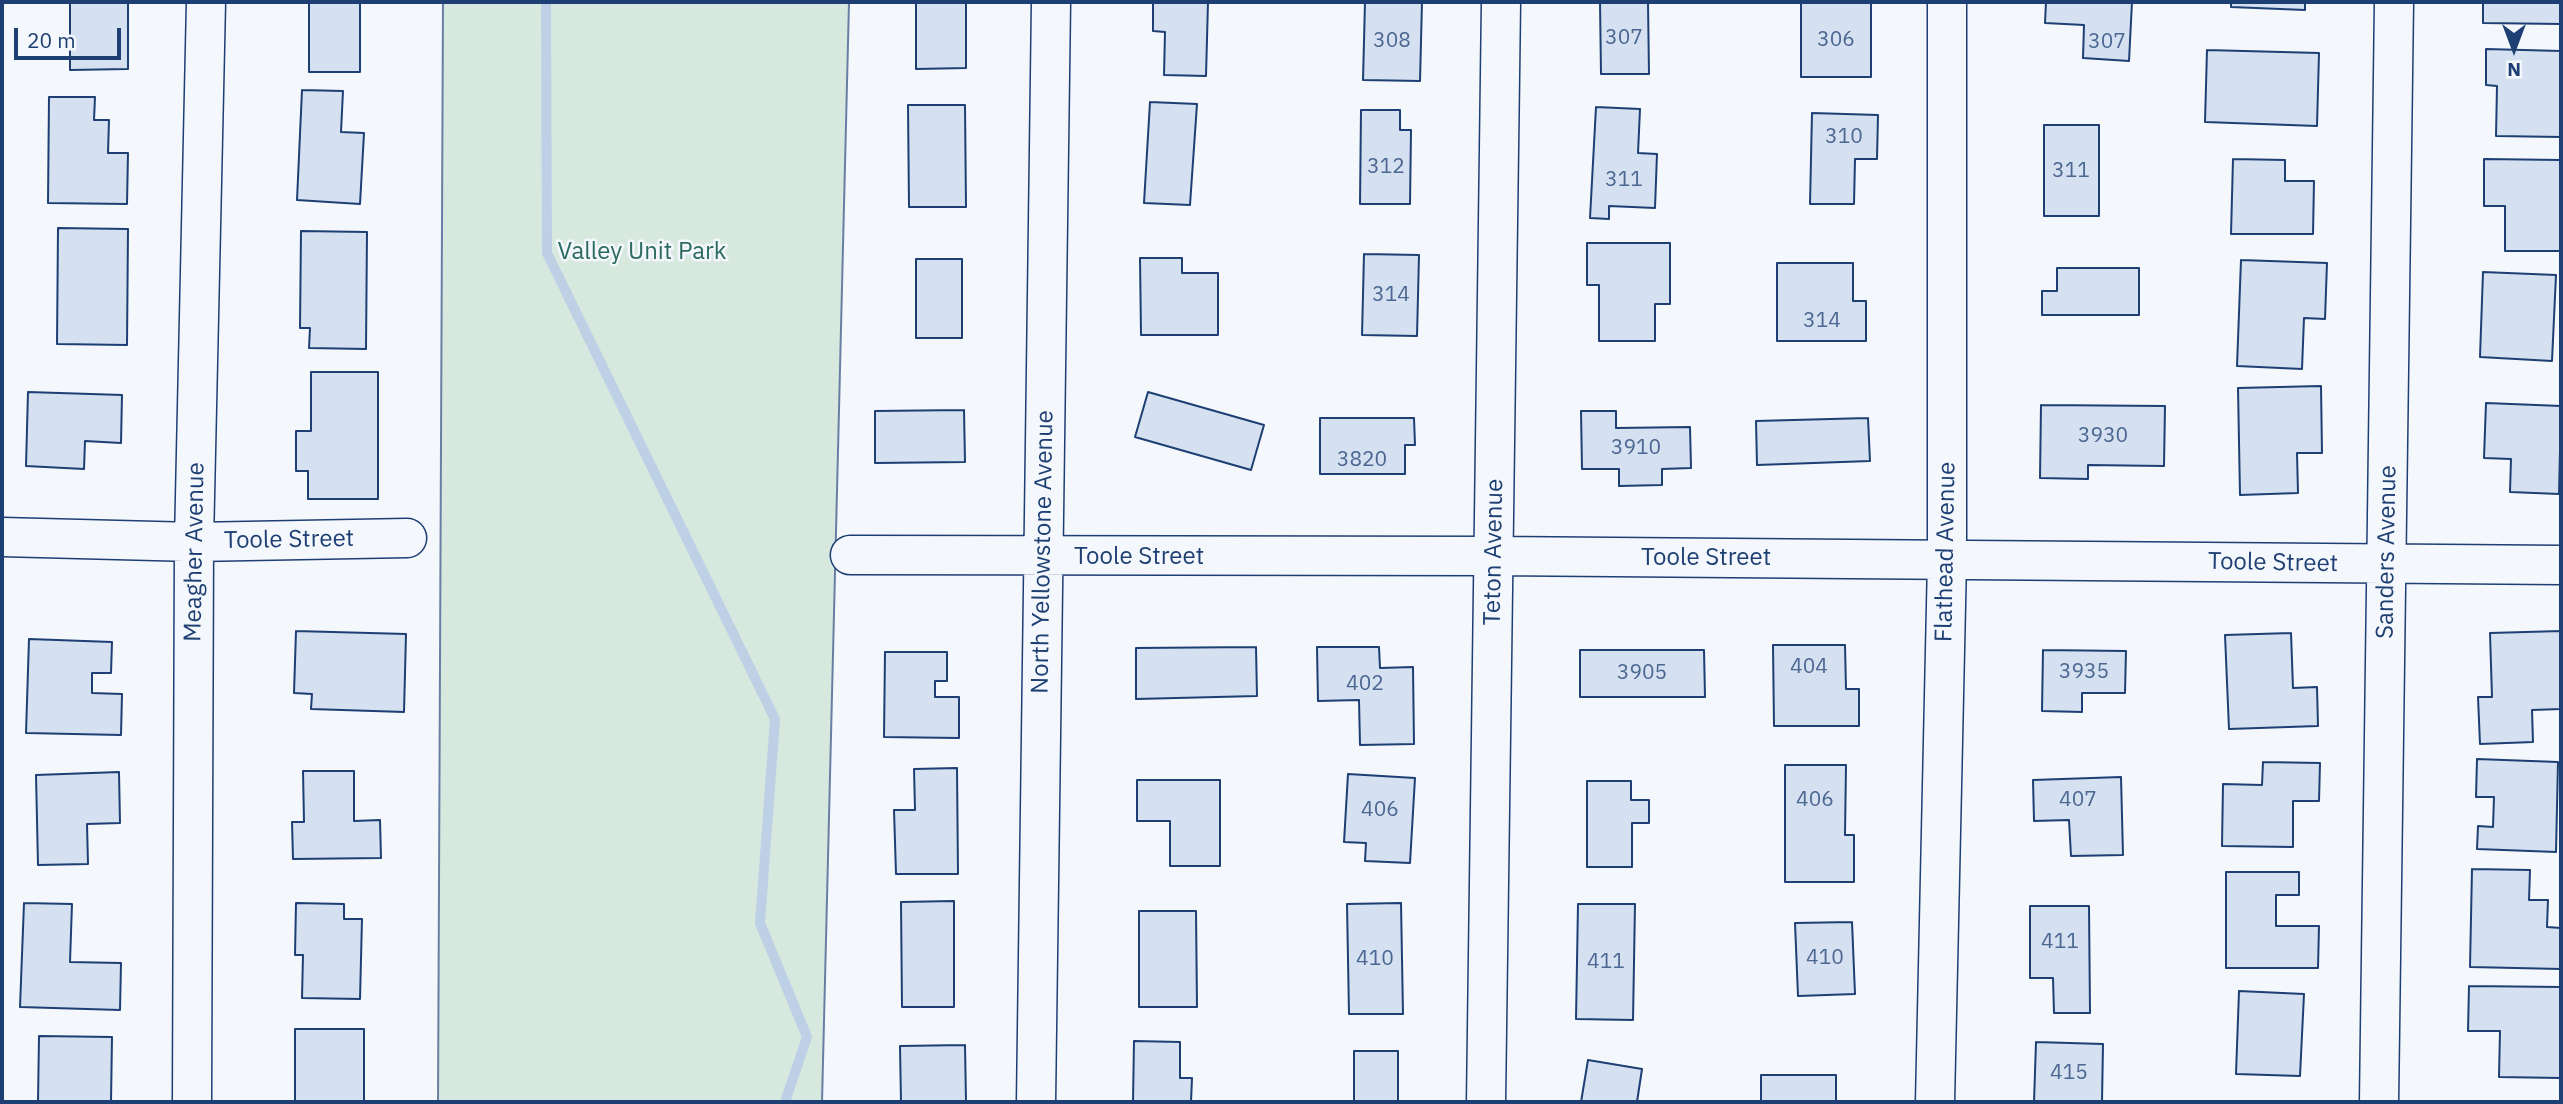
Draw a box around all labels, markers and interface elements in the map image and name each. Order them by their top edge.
scale bar [18,14,124,58]
north arrow [2479,14,2549,84]
house number: 307 [1605,25,1643,51]
text: 20 m [27,26,76,54]
house number: 306 [1817,27,1855,53]
house number: 308 [1373,28,1411,54]
house number: 307 [2088,29,2126,55]
text: N [2507,58,2521,82]
house number: 310 [1825,124,1863,150]
house number: 312 [1367,154,1405,180]
house number: 311 [2052,158,2090,184]
house number: 311 [1605,167,1643,193]
park label: Valley Unit Park [558,238,726,266]
house number: 314 [1372,282,1410,308]
house number: 314 [1803,308,1841,334]
street label: North Yellowstone Avenue [1026,410,1060,694]
house number: 3930 [2078,423,2128,449]
house number: 3910 [1611,435,1661,461]
house number: 3820 [1337,447,1387,473]
street label: Flathead Avenue [1930,461,1962,643]
street label: Meagher Avenue [179,462,211,642]
street label: Sanders Avenue [2371,465,2403,639]
street label: Teton Avenue [1478,478,1510,626]
street label: Toole Street [224,524,354,556]
street label: Toole Street [1074,543,1204,571]
street label: Toole Street [1641,544,1771,572]
street label: Toole Street [2208,547,2338,579]
house number: 404 [1790,654,1828,680]
house number: 3935 [2059,659,2109,685]
house number: 3905 [1617,660,1667,686]
house number: 402 [1346,671,1384,697]
house number: 406 [1796,787,1834,813]
house number: 407 [2059,787,2097,813]
house number: 406 [1361,797,1399,823]
house number: 411 [2041,929,2079,955]
house number: 410 [1806,945,1844,971]
house number: 410 [1356,946,1394,972]
house number: 411 [1587,949,1625,975]
house number: 415 [2050,1060,2088,1086]

